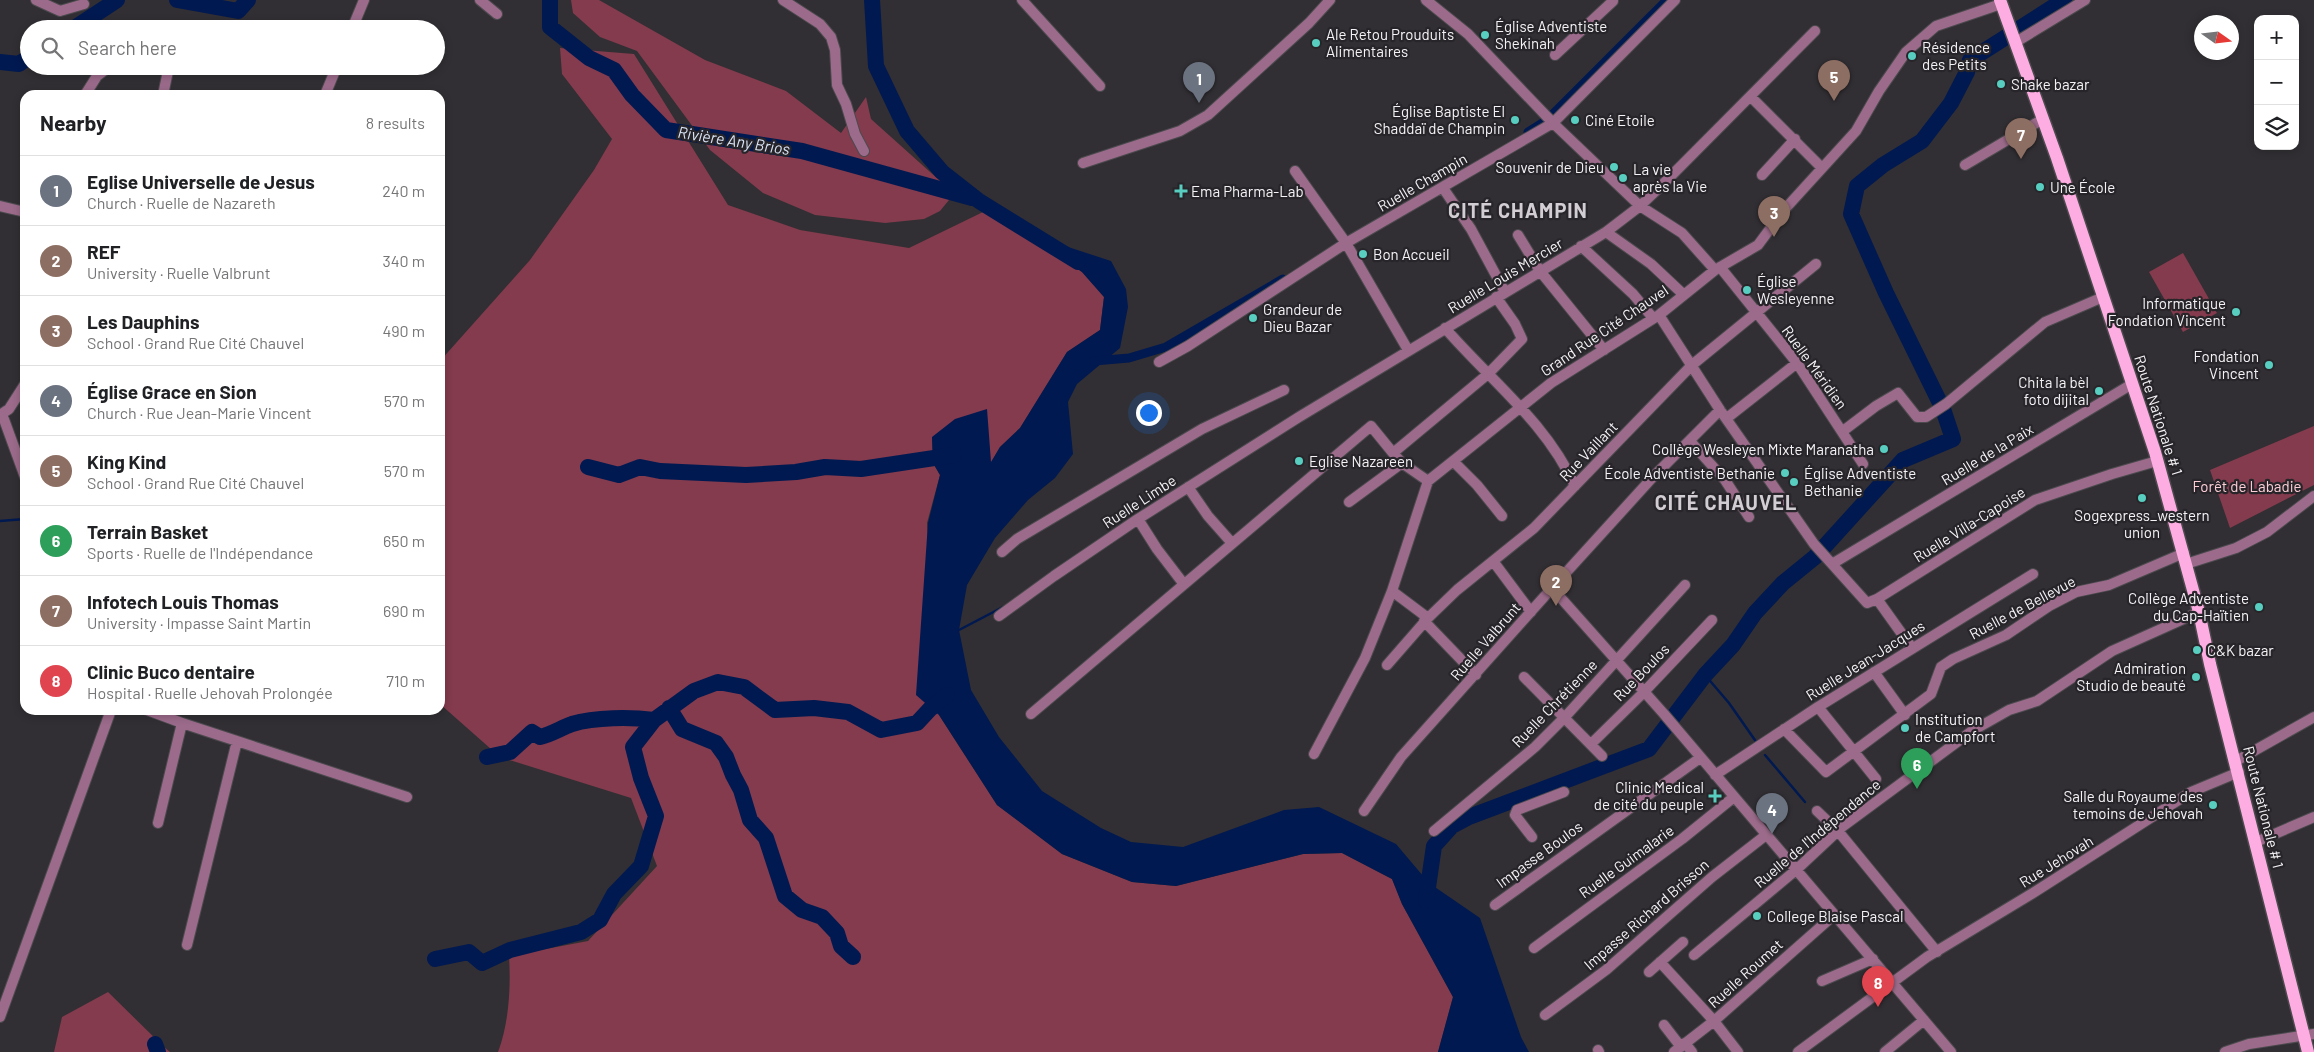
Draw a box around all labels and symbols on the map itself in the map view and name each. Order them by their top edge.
north arrow [2194,15,2239,60]
place label: Église Adventiste Shekinah [1495,17,1607,52]
place label: Ale Retou Prouduits Alimentaires [1326,25,1454,60]
marker: Église Adventiste Shekinah [1479,29,1491,41]
marker: Ale Retou Prouduits Alimentaires [1310,37,1322,49]
place label: Résidence des Petits [1922,38,1990,73]
marker: Résidence des Petits [1906,50,1918,62]
pin: 5 [1818,60,1850,101]
pin: 1 [1183,62,1215,103]
place label: Shake bazar [2011,75,2090,93]
marker: Shake bazar [1995,78,2007,90]
place label: Église Baptiste El Shaddaï de Champin [1374,102,1505,137]
place label: Ciné Etoile [1585,111,1655,129]
marker: Église Baptiste El Shaddaï de Champin [1509,114,1521,126]
marker: Ciné Etoile [1569,114,1581,126]
pin: 7 [2005,118,2037,159]
water label: Rivière Any Brios [677,122,792,158]
street label: Ruelle Champin [1374,149,1470,215]
place label: Souvenir de Dieu [1495,158,1604,176]
place label: La vie après la Vie [1633,160,1707,195]
marker: Souvenir de Dieu [1608,161,1620,173]
marker: La vie après la Vie [1617,172,1629,184]
place label: Une École [2050,178,2115,196]
marker: Une École [2034,181,2046,193]
place label: Ema Pharma-Lab [1191,182,1304,200]
marker: Ema Pharma-Lab [1175,185,1187,197]
pin: 3 [1758,196,1790,237]
district label: CITÉ CHAMPIN [1448,198,1588,222]
street label: Ruelle Louis Mercier [1444,233,1566,316]
place label: Bon Accueil [1373,245,1449,263]
marker: Bon Accueil [1357,248,1369,260]
place label: Église Wesleyenne [1757,272,1834,307]
street label: Grand Rue Cité Chauvel [1537,281,1671,379]
marker: Église Wesleyenne [1741,284,1753,296]
place label: Informatique Fondation Vincent [2108,294,2226,329]
place label: Grandeur de Dieu Bazar [1263,300,1342,335]
marker: Informatique Fondation Vincent [2230,306,2242,318]
marker: Grandeur de Dieu Bazar [1247,312,1259,324]
street label: Ruelle Méridien [1779,322,1851,412]
place label: Fondation Vincent [2194,347,2259,382]
street label: Route Nationale # 1 [2131,353,2187,477]
marker: Fondation Vincent [2263,359,2275,371]
place label: Chita la bèl foto dijital [2018,373,2089,408]
marker: Chita la bèl foto dijital [2093,385,2105,397]
your location [1136,400,1162,426]
street label: Rue Vaillant [1555,417,1621,485]
street label: Ruelle de la Paix [1938,420,2036,488]
place label: Collège Wesleyen Mixte Maranatha [1652,440,1874,458]
marker: Collège Wesleyen Mixte Maranatha [1878,443,1890,455]
place label: Eglise Nazareen [1309,452,1413,470]
marker: Eglise Nazareen [1293,455,1305,467]
place label: École Adventiste Bethanie [1604,464,1775,482]
place label: Église Adventiste Bethanie [1804,464,1916,499]
marker: École Adventiste Bethanie [1779,467,1791,479]
street label: Ruelle Limbe [1099,471,1179,531]
marker: Église Adventiste Bethanie [1788,476,1800,488]
park label: Forêt de Labadie [2192,477,2302,495]
street label: Ruelle Villa-Capoise [1910,482,2028,566]
district label: CITÉ CHAUVEL [1655,490,1797,514]
marker: Sogexpress_western union [2136,492,2148,504]
place label: Sogexpress_western union [2074,506,2210,541]
pin: 2 [1540,565,1572,606]
street label: Ruelle de Bellevue [1966,571,2078,643]
place label: Collège Adventiste du Cap-Haïtien [2128,589,2249,624]
street label: Ruelle Valbrunt [1446,598,1524,684]
marker: Collège Adventiste du Cap-Haïtien [2253,601,2265,613]
street label: Ruelle Jean-Jacques [1802,616,1928,704]
street label: Rue Boulos [1609,640,1673,704]
place label: C&K bazar [2207,641,2274,659]
marker: C&K bazar [2191,644,2203,656]
street label: Ruelle Chrétienne [1508,655,1600,751]
place label: Admiration Studio de beauté [2076,659,2186,694]
marker: Admiration Studio de beauté [2190,671,2202,683]
place label: Institution de Campfort [1915,710,1995,745]
marker: Institution de Campfort [1899,722,1911,734]
street label: Route Nationale # 1 [2240,744,2288,870]
pin: 6 [1901,748,1933,789]
street label: Ruelle de l'Indépendance [1750,775,1884,891]
place label: Clinic Medical de cité du peuple [1594,778,1704,813]
place label: Salle du Royaume des temoins de Jehovah [2063,787,2203,822]
marker: Clinic Medical de cité du peuple [1708,789,1722,803]
pin: 4 [1756,793,1788,834]
marker: Salle du Royaume des temoins de Jehovah [2207,799,2219,811]
street label: Impasse Boulos [1492,817,1586,891]
street label: Ruelle Guimalarie [1575,821,1677,901]
street label: Rue Jehovah [2016,831,2096,891]
street label: Impasse Richard Brisson [1580,855,1712,973]
place label: College Blaise Pascal [1767,907,1903,925]
marker: College Blaise Pascal [1751,910,1763,922]
street label: Ruelle Roumet [1704,935,1786,1011]
pin: 8 [1862,966,1894,1007]

